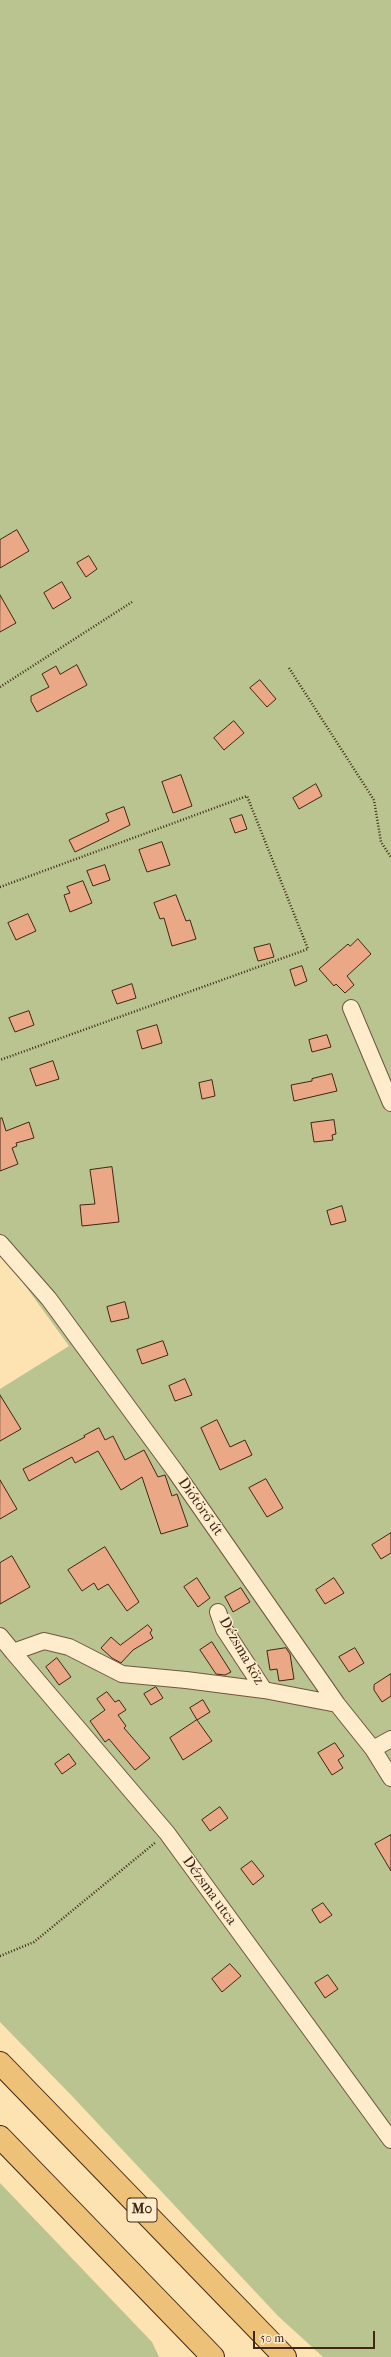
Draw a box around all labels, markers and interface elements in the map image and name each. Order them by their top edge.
street label: Diótörő út [173,1474,227,1540]
street label: Dézsma köz [214,1614,268,1688]
street label: Dézsma utca [178,1853,240,1929]
road number: M0 [127,2198,157,2222]
scale bar [255,2323,377,2349]
text: 50 m [260,2331,284,2345]

